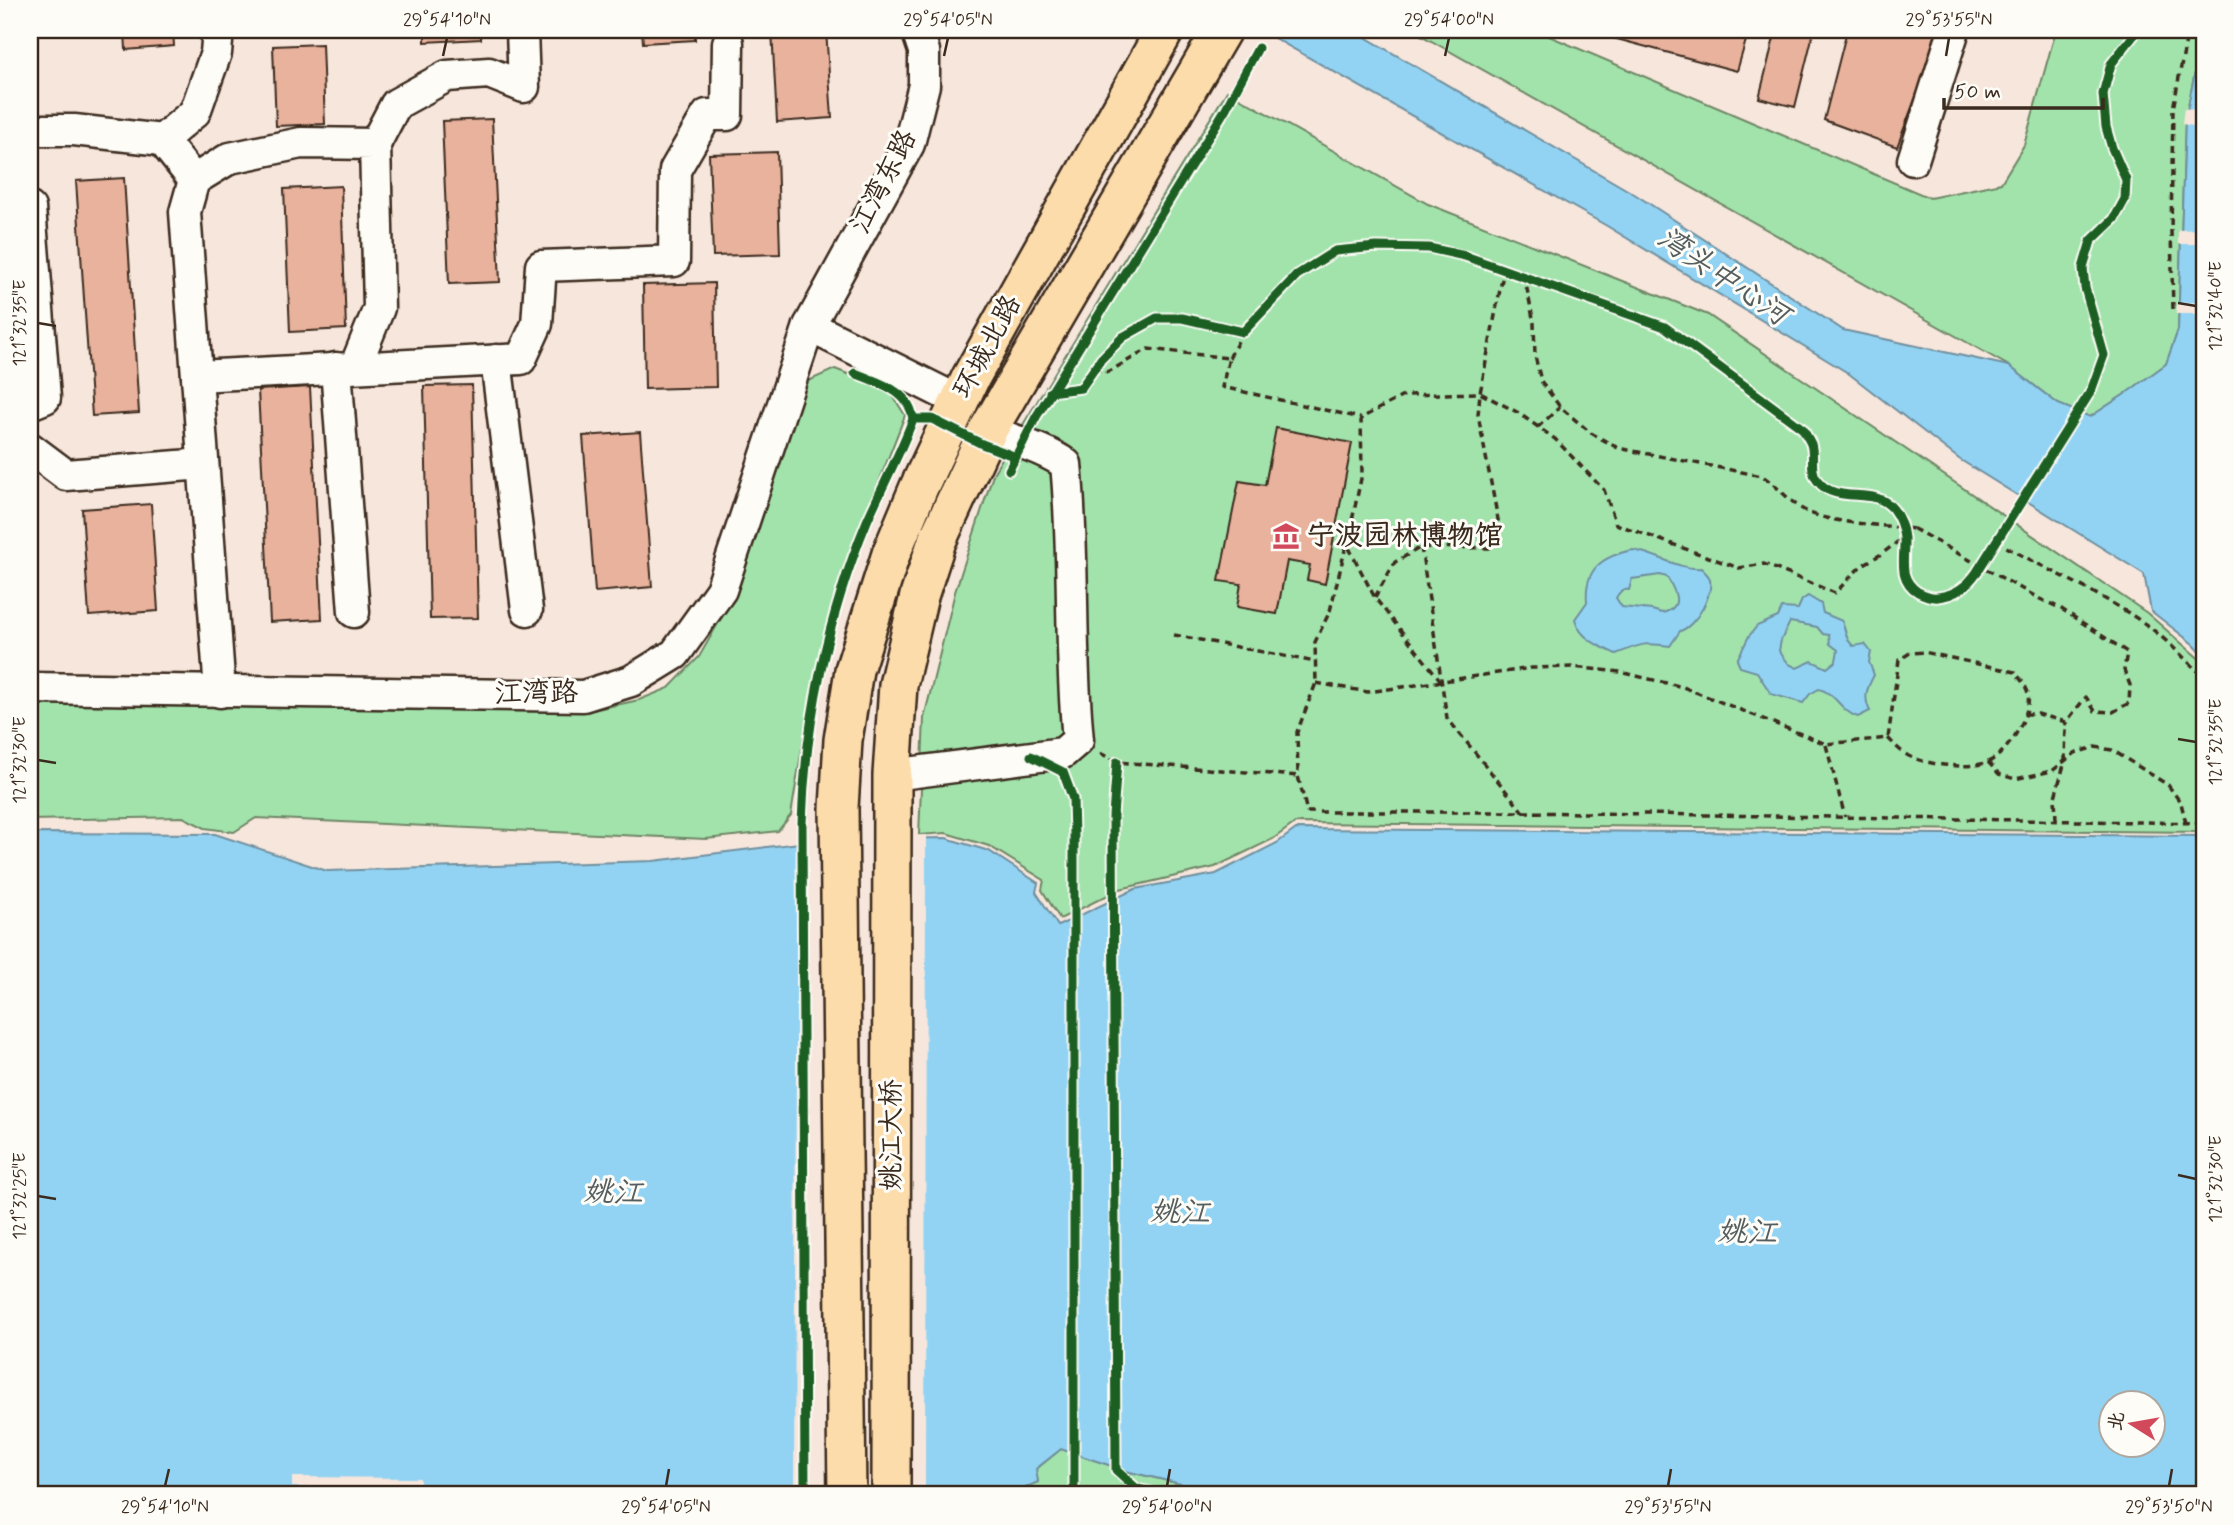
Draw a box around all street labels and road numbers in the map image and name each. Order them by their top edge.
street label: 江湾东路 [842,124,926,240]
street label: 环城北路 [945,289,1031,405]
street label: 江湾路 [494,675,578,713]
street label: 姚江大桥 [874,1079,911,1191]

